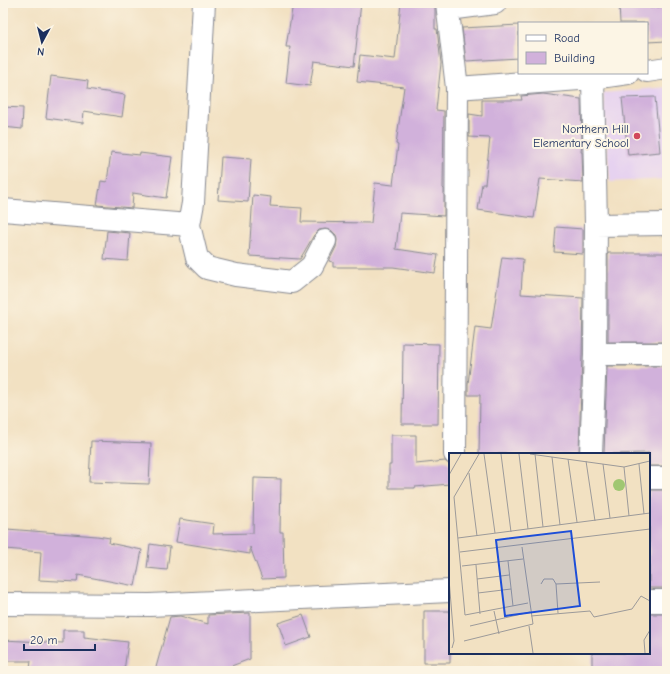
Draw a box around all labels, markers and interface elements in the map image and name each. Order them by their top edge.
north arrow [22,22,62,62]
legend [518,22,648,74]
text: Road [554,31,580,45]
text: N [36,45,45,58]
text: Building [554,51,595,65]
place label: Northern Hill Elementary School [533,122,629,150]
marker: Northern Hill Elementary School [632,131,642,141]
inset map [449,453,650,654]
scale bar [24,626,95,652]
text: 20 m [30,633,58,647]

